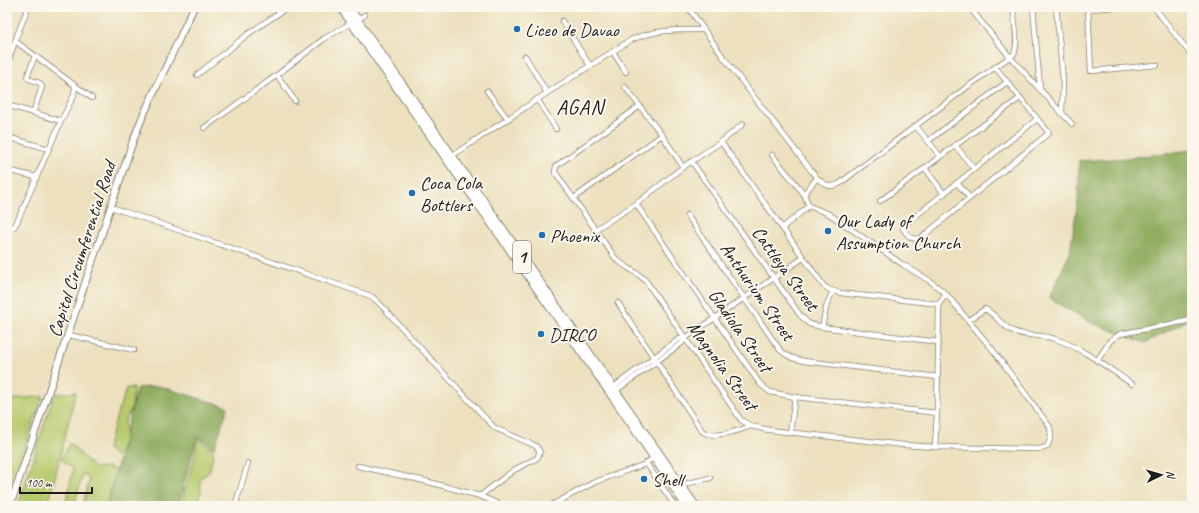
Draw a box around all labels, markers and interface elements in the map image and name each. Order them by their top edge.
place label: Liceo de Davao [525,18,620,42]
marker: Liceo de Davao [512,24,522,34]
district label: AGAN [556,94,606,120]
street label: Capitol Circumferential Road [42,156,122,340]
place label: Coca Cola Bottlers [420,171,484,217]
marker: Coca Cola Bottlers [407,188,417,198]
place label: Our Lady of Assumption Church [836,209,962,255]
street label: Cattleya Street [746,221,825,317]
place label: Phoenix [550,224,601,248]
marker: Our Lady of Assumption Church [823,226,833,236]
marker: Phoenix [537,230,547,240]
street label: Anthurium Street [715,238,801,347]
road number: 1 [513,241,531,273]
street label: Gladiola Street [703,284,779,379]
street label: Magnolia Street [682,316,764,417]
place label: DIRCO [549,323,597,347]
marker: DIRCO [536,329,546,339]
north arrow [1141,455,1181,495]
place label: Shell [652,468,687,492]
scale bar [20,469,92,495]
text: N [1164,470,1178,480]
marker: Shell [639,474,649,484]
text: 100 m [26,475,53,491]

